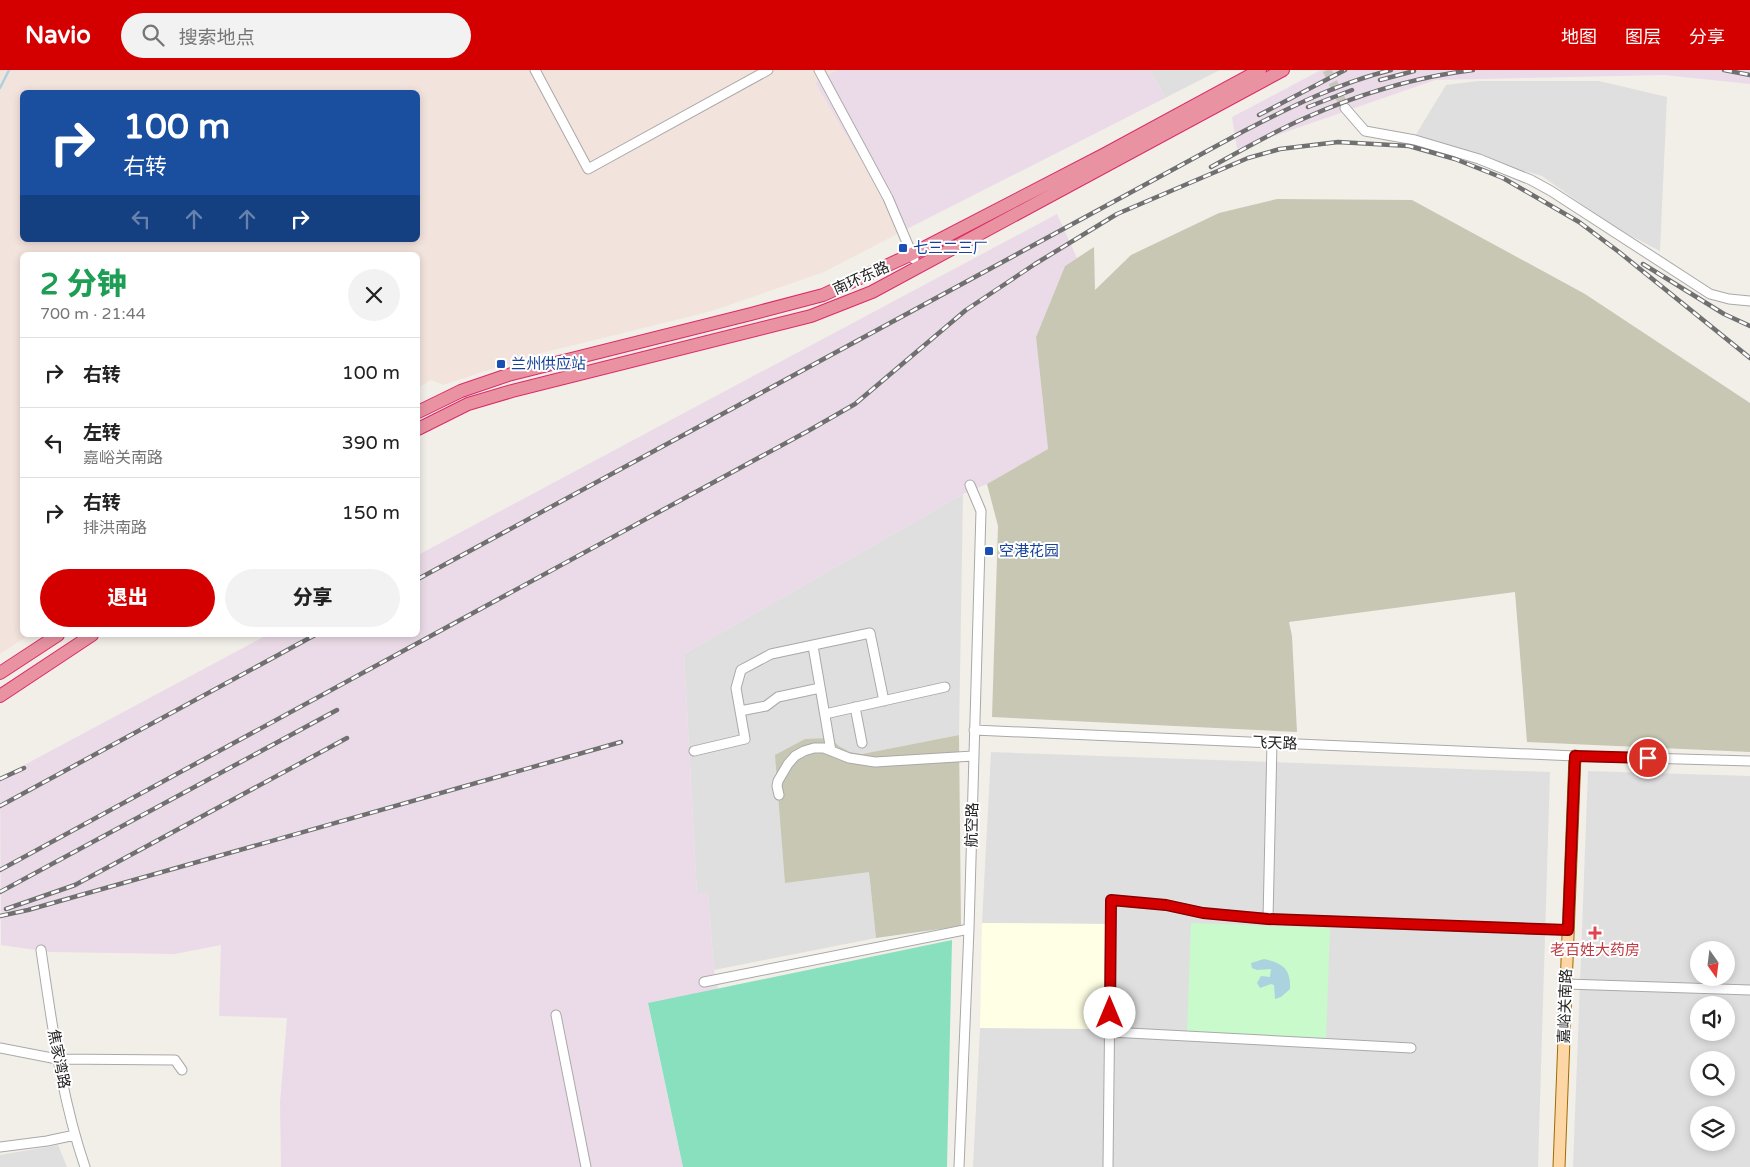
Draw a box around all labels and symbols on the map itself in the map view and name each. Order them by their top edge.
place label: 七三二三厂 [913,239,988,257]
marker: 七三二三厂 [897,242,909,254]
street label: 南环东路 [830,258,892,298]
place label: 兰州供应站 [511,355,586,373]
marker: 兰州供应站 [495,358,507,370]
place label: 空港花园 [999,542,1059,560]
marker: 空港花园 [983,545,995,557]
street label: 飞天路 [1252,733,1298,753]
pin [1627,737,1669,779]
street label: 航空路 [963,802,981,848]
marker: 老百姓大药房 [1589,927,1601,939]
place label: 老百姓大药房 [1550,941,1640,959]
north arrow [1690,941,1735,986]
street label: 嘉峪关南路 [1555,968,1575,1044]
position arrow [1083,986,1135,1038]
street label: 焦家湾路 [44,1028,74,1090]

